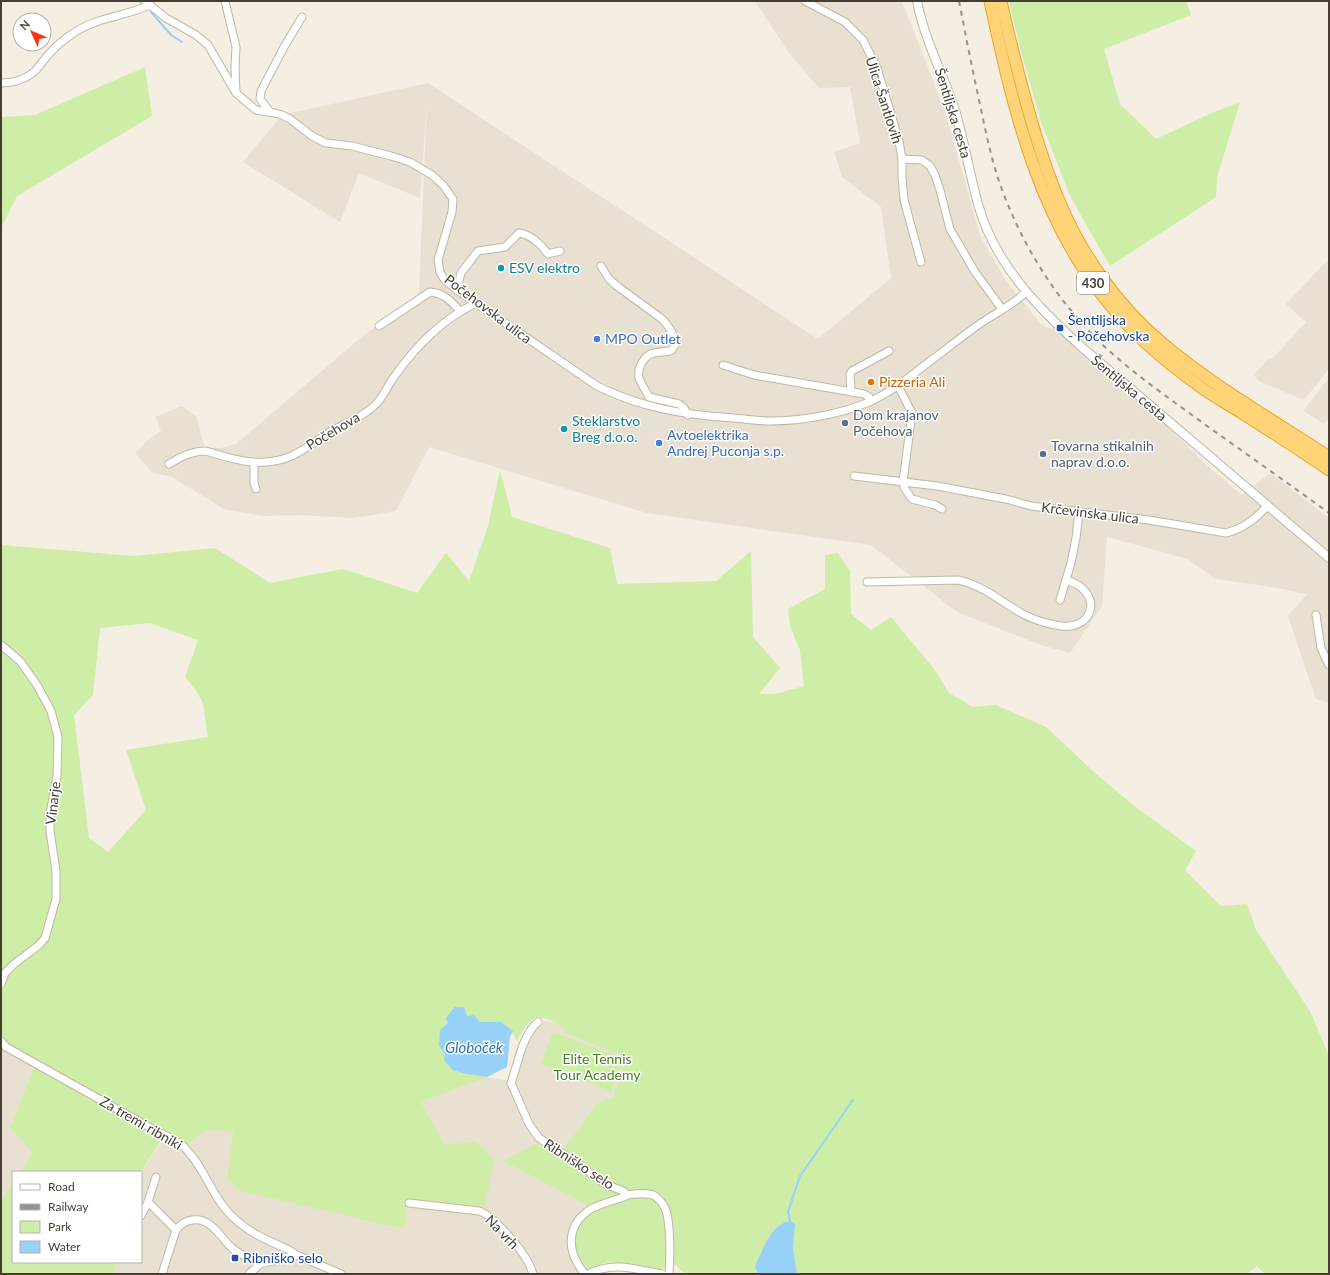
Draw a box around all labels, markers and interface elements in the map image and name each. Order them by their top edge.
north arrow [12,12,52,52]
text: N [17,17,32,32]
street label: Ulica Šantlovih [862,54,907,146]
street label: Šentiljska cesta [932,66,975,160]
place label: ESV elektro [509,259,580,276]
marker: ESV elektro [496,263,506,273]
street label: Počehovska ulica [442,270,535,347]
road number: 430 [1077,272,1109,294]
place label: Šentiljska - Počehovska [1068,311,1150,344]
marker: Šentiljska - Počehovska [1055,323,1065,333]
place label: MPO Outlet [605,330,681,347]
marker: MPO Outlet [592,334,602,344]
street label: Šentiljska cesta [1088,351,1171,424]
place label: Pizzeria Ali [879,373,945,390]
marker: Pizzeria Ali [866,377,876,387]
place label: Dom krajanov Počehova [853,406,940,439]
street label: Počehova [303,408,363,453]
place label: Steklarstvo Breg d.o.o. [572,412,640,445]
marker: Dom krajanov Počehova [840,418,850,428]
marker: Steklarstvo Breg d.o.o. [559,424,569,434]
place label: Avtoelektrika Andrej Puconja s.p. [667,426,784,459]
place label: Tovarna stikalnih naprav d.o.o. [1051,437,1154,470]
marker: Avtoelektrika Andrej Puconja s.p. [654,438,664,448]
marker: Tovarna stikalnih naprav d.o.o. [1038,449,1048,459]
street label: Krčevinska ulica [1040,498,1140,527]
street label: Vinarje [41,780,64,826]
water label: Globoček [445,1038,504,1056]
park label: Elite Tennis Tour Academy [554,1050,641,1083]
street label: Za tremi ribniki [97,1092,186,1153]
street label: Ribniško selo [541,1135,618,1193]
legend [12,1171,142,1263]
text: Road [48,1179,75,1194]
text: Railway [48,1199,89,1214]
street label: Na vrh [482,1211,523,1252]
text: Park [48,1219,72,1234]
text: Water [48,1239,81,1254]
place label: Ribniško selo [243,1249,323,1266]
marker: Ribniško selo [230,1253,240,1263]

